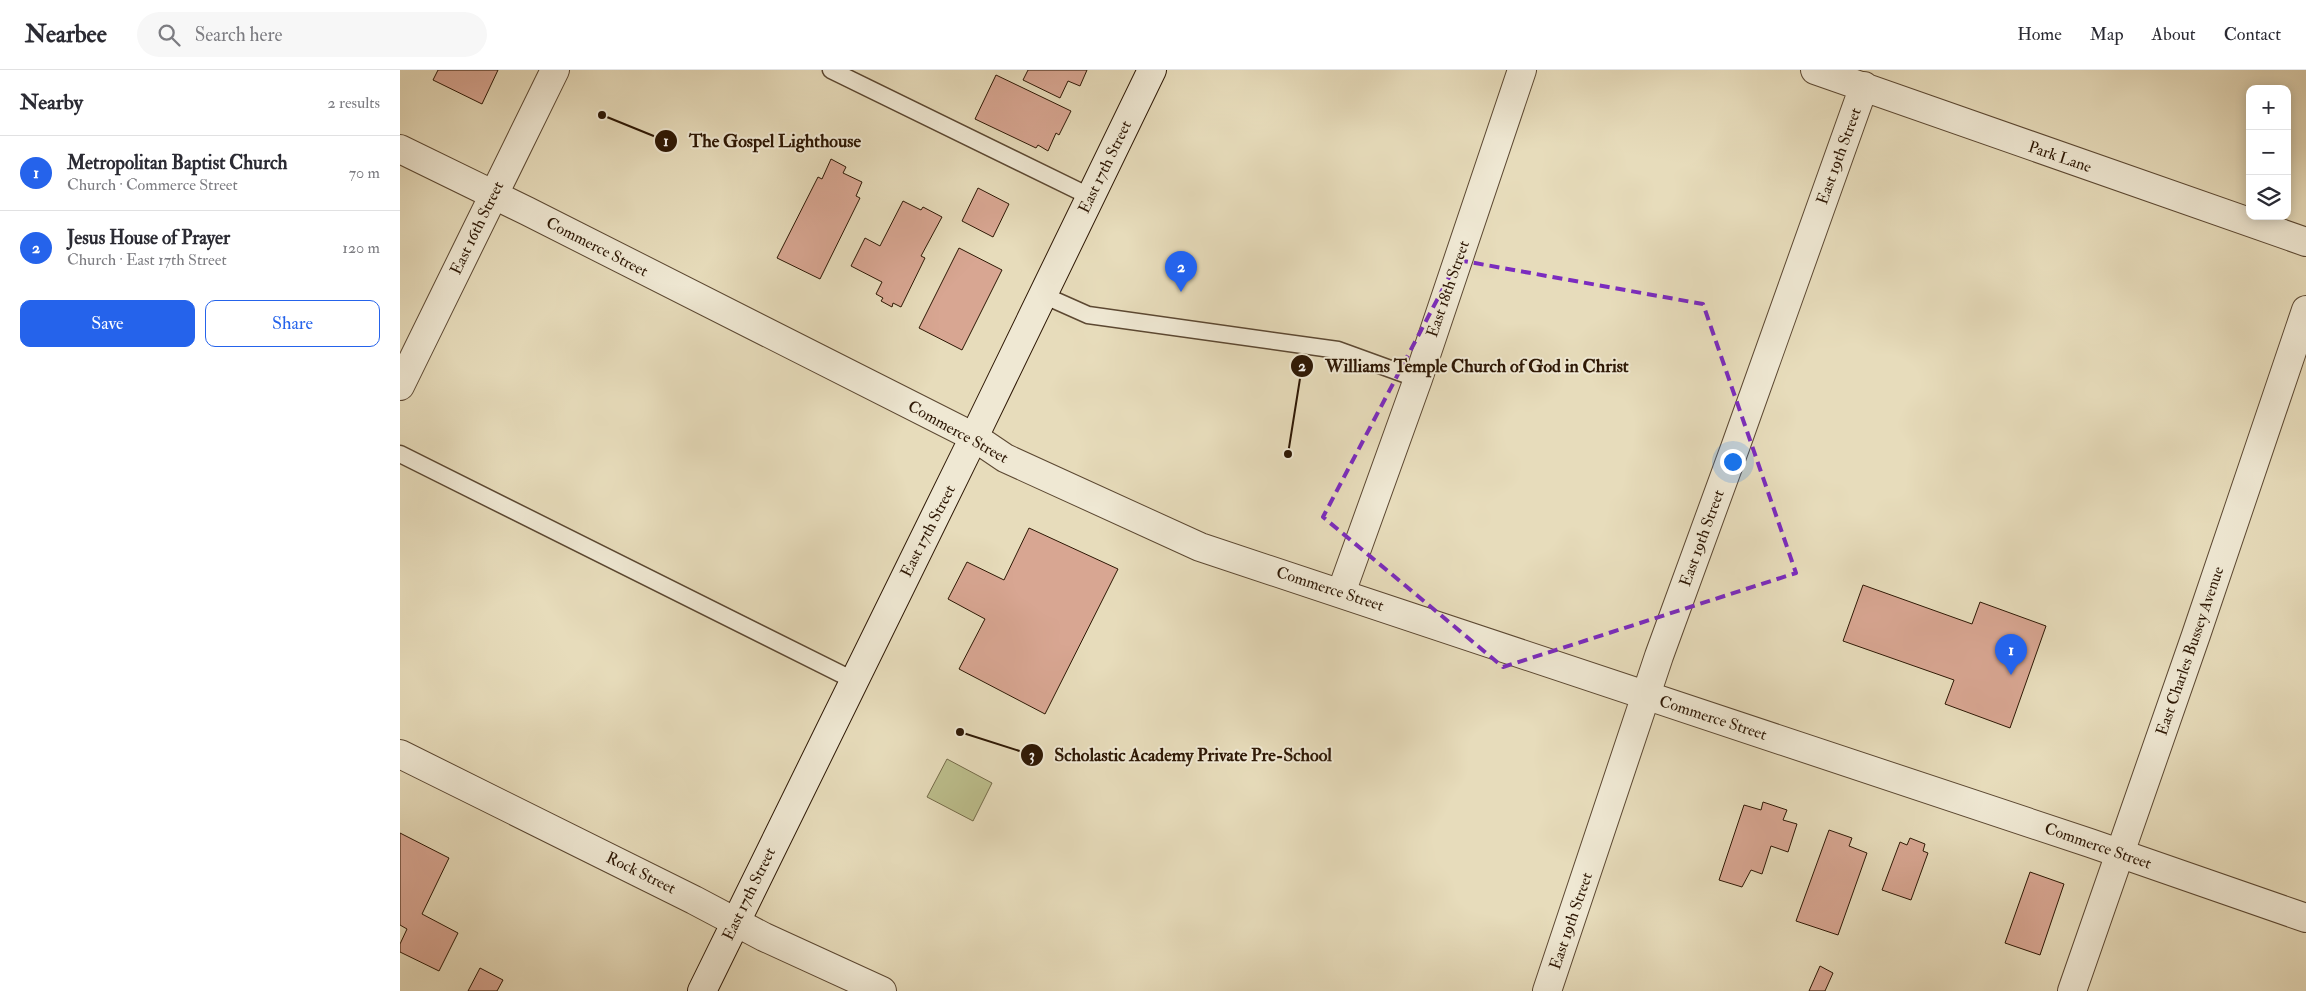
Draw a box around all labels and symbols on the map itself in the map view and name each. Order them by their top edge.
street label: East 19th Street [1812,105,1866,207]
street label: East 17th Street [1074,117,1136,217]
callout: The Gospel Lighthouse [654,125,871,158]
text: The Gospel Lighthouse [688,130,862,153]
text: 1 [663,132,669,151]
street label: Park Lane [2026,137,2095,177]
street label: East 16th Street [446,178,508,278]
street label: Commerce Street [543,213,651,281]
street label: East 18th Street [1422,238,1474,340]
pin: 2 [1165,251,1197,292]
callout: Williams Temple Church of God in Christ [1290,349,1638,382]
text: Williams Temple Church of God in Christ [1324,355,1629,378]
text: 2 [1298,357,1306,376]
street label: Commerce Street [904,396,1012,468]
your location [1720,449,1746,475]
street label: East 17th Street [896,482,960,580]
street label: East 19th Street [1675,487,1729,589]
street label: Commerce Street [1274,562,1386,616]
street label: East Charles Bussey Avenue [2152,564,2228,738]
pin: 1 [1995,634,2027,675]
street label: Commerce Street [1657,691,1769,745]
callout: Scholastic Academy Private Pre-School [1019,738,1342,771]
text: Scholastic Academy Private Pre-School [1054,744,1332,767]
text: 3 [1029,746,1035,765]
street label: Commerce Street [2042,818,2154,874]
street label: East 17th Street [718,844,780,944]
street label: Rock Street [603,848,679,898]
street label: East 19th Street [1545,870,1597,972]

